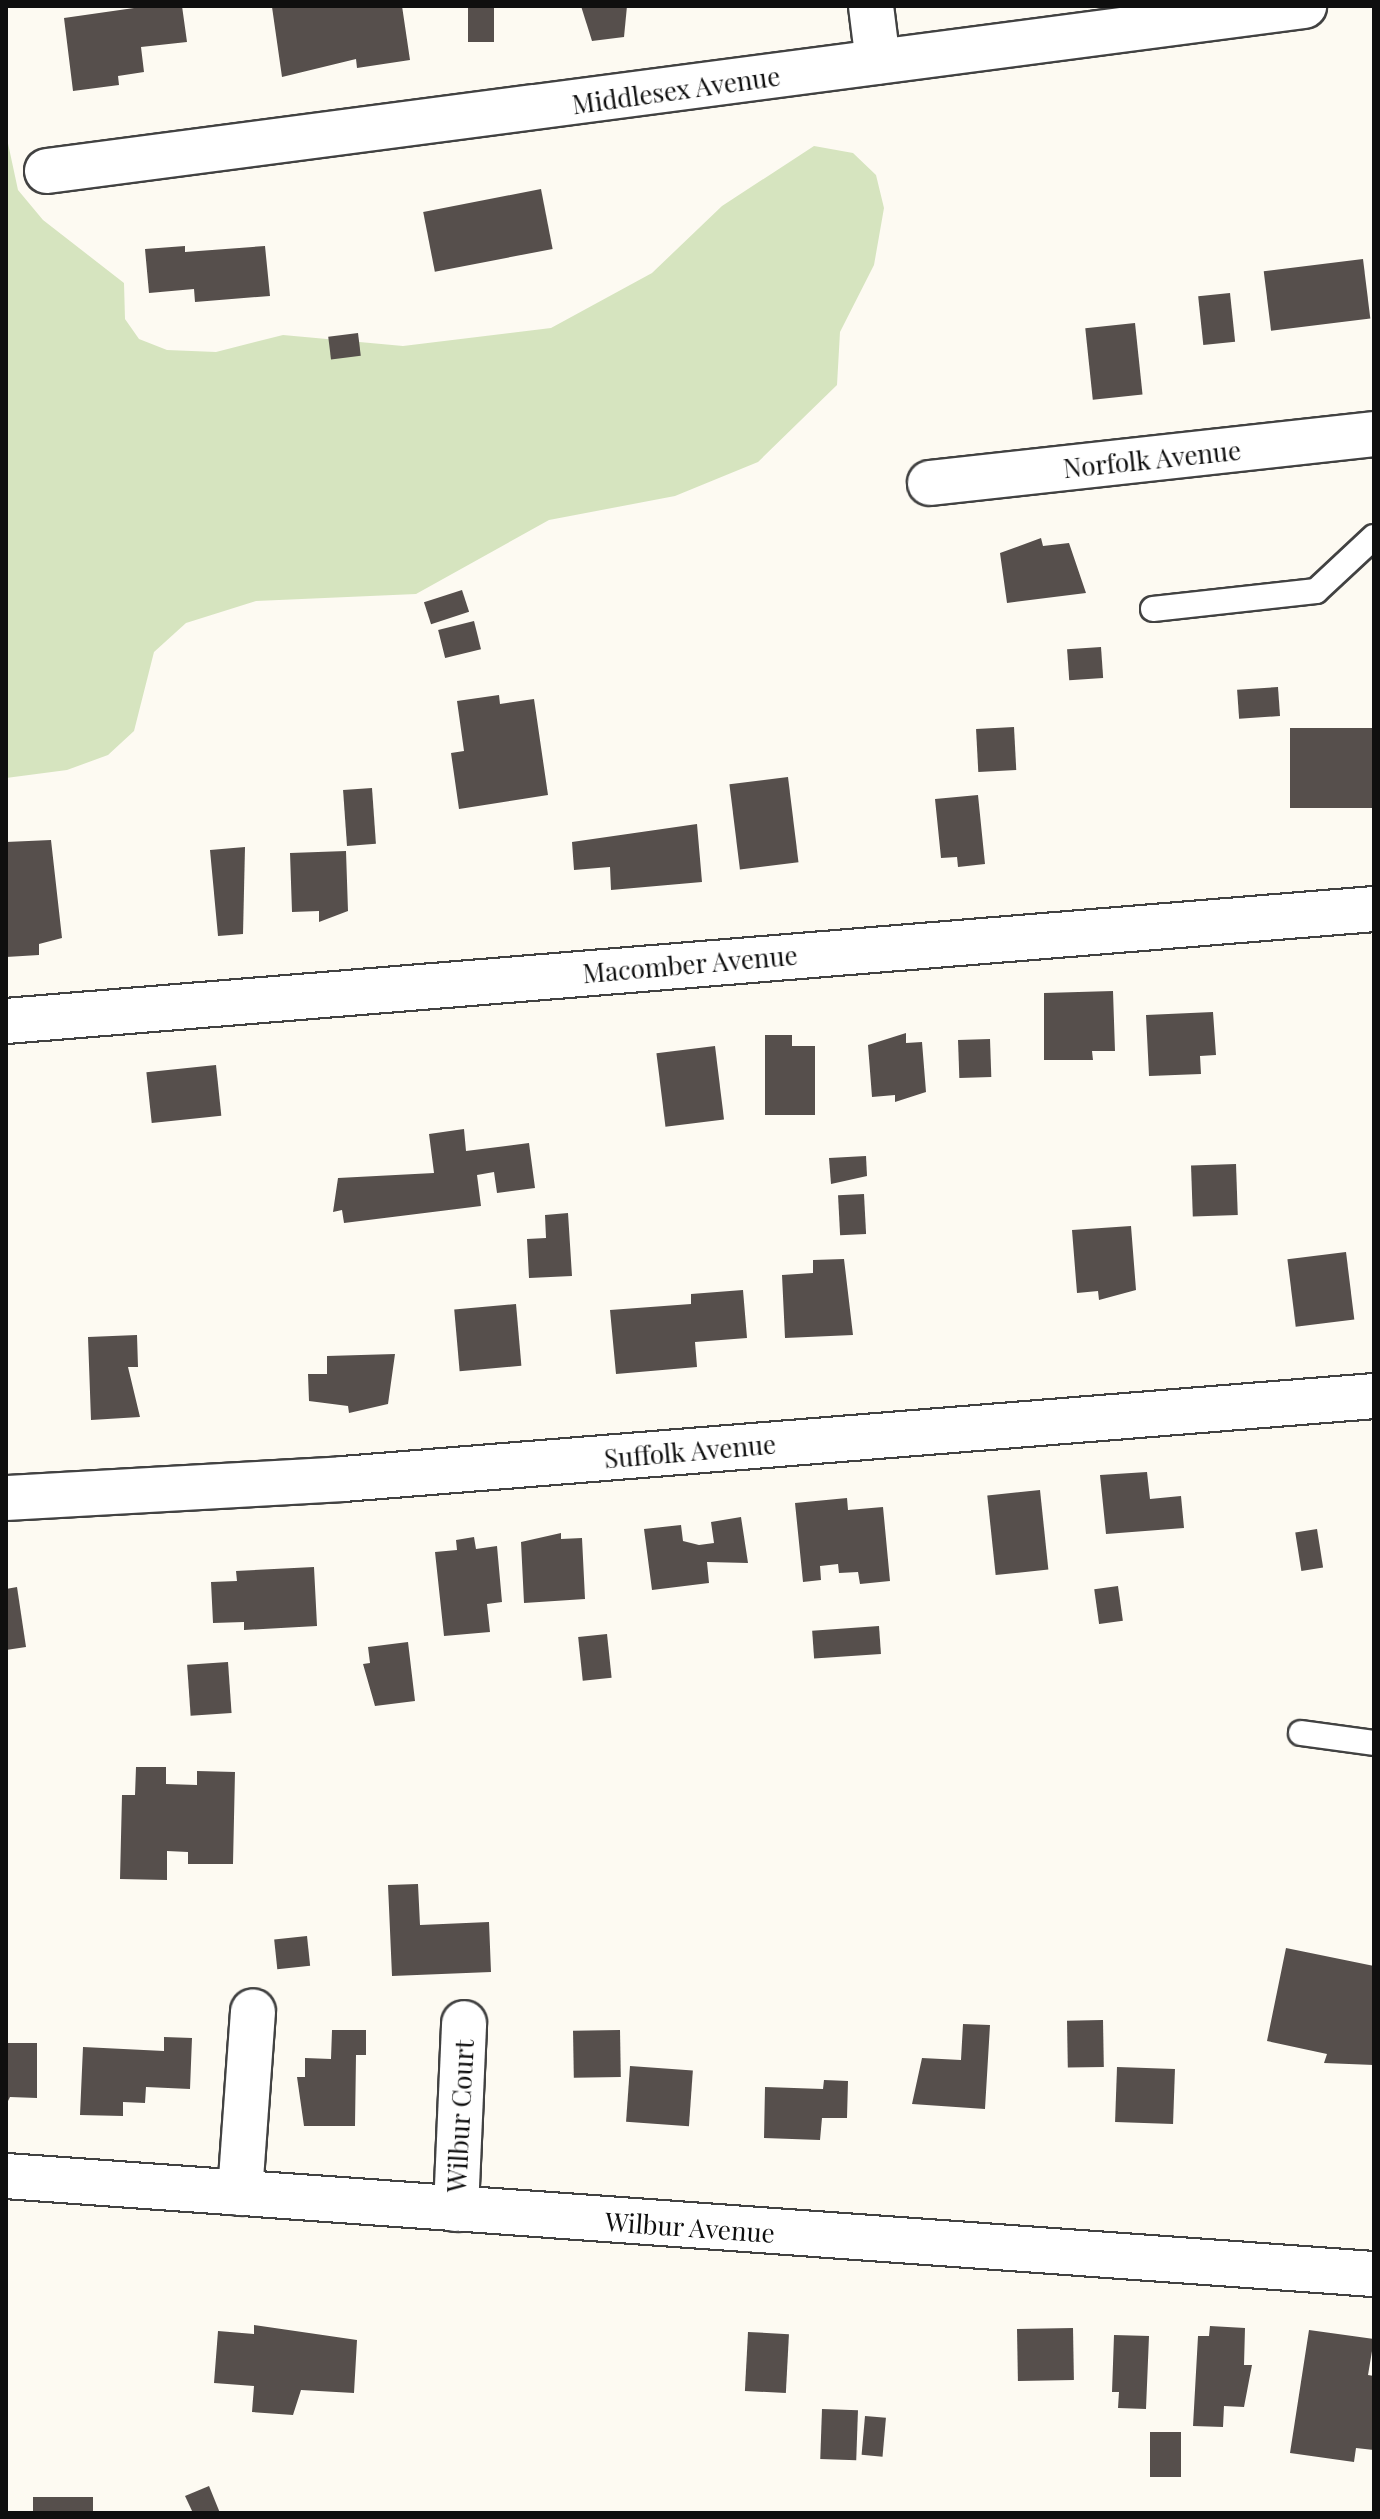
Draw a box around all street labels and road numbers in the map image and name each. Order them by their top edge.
street label: Middlesex Avenue [569,60,783,120]
street label: Norfolk Avenue [1061,434,1243,484]
street label: Macomber Avenue [581,939,799,989]
street label: Suffolk Avenue [602,1428,778,1474]
street label: Wilbur Court [440,2038,480,2194]
street label: Wilbur Avenue [603,2205,777,2249]

